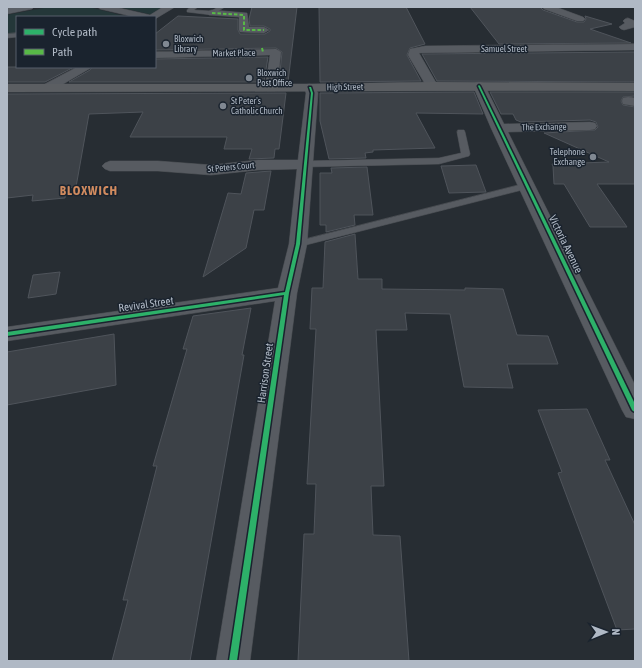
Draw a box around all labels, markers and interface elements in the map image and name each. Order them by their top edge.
legend [16,16,156,68]
text: Cycle path [52,25,97,39]
place label: Bloxwich Library [174,34,203,54]
marker: Bloxwich Library [161,39,171,49]
street label: Samuel Street [481,44,528,54]
text: Path [52,45,73,59]
street label: Market Place [212,48,256,58]
place label: Bloxwich Post Office [257,68,292,88]
marker: Bloxwich Post Office [244,73,254,83]
street label: High Street [327,82,364,92]
place label: St Peter's Catholic Church [231,96,283,116]
marker: St Peter's Catholic Church [218,101,228,111]
street label: The Exchange [521,122,567,132]
place label: Telephone Exchange [550,147,585,167]
marker: Telephone Exchange [588,152,598,162]
street label: St Peters Court [207,160,255,174]
district label: BLOXWICH [60,183,118,198]
street label: Victoria Avenue [547,213,585,275]
street label: Revival Street [118,294,174,314]
street label: Harrison Street [255,342,275,404]
north arrow [586,612,626,652]
text: N [610,628,622,635]

